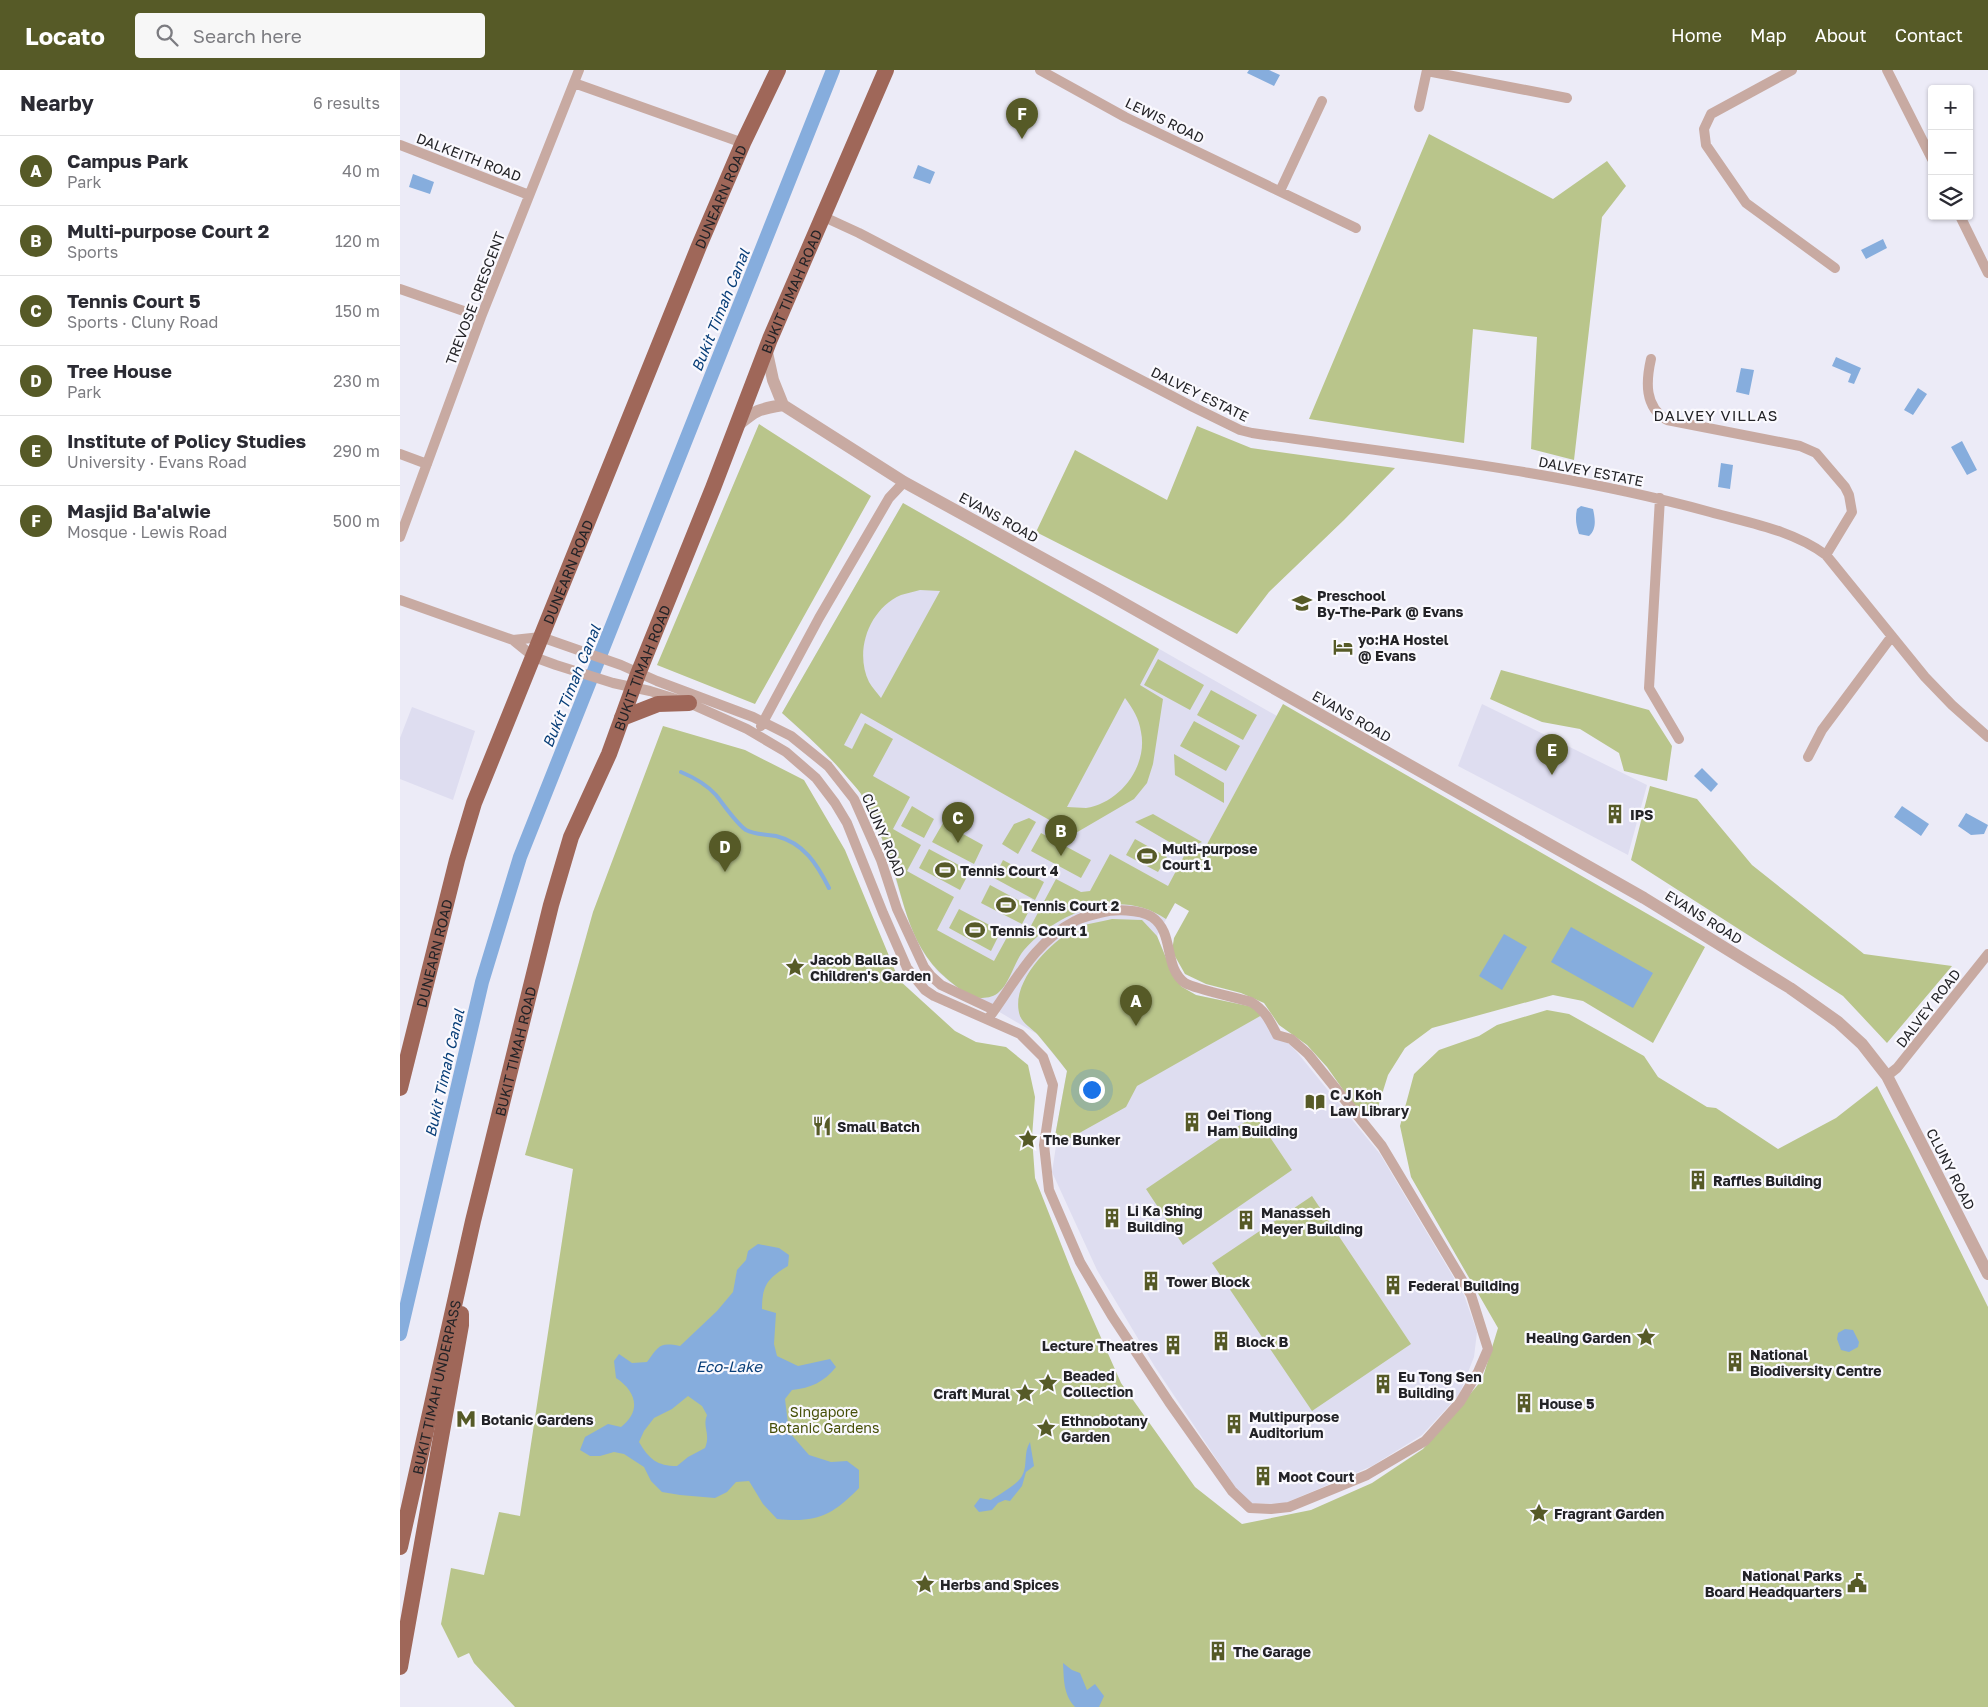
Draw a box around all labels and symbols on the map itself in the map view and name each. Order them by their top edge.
street label: LEWIS ROAD [1123,94,1207,146]
pin: F [1006,98,1038,139]
street label: DALKEITH ROAD [414,129,524,185]
street label: DUNEARN ROAD [690,142,750,251]
street label: BUKIT TIMAH ROAD [757,227,825,356]
street label: TREVOSE CRESCENT [442,229,508,367]
water label: Bukit Timah Canal [687,245,753,374]
street label: DALVEY ESTATE [1148,363,1252,425]
district label: DALVEY VILLAS [1654,406,1778,424]
street label: DALVEY ESTATE [1537,453,1645,489]
street label: EVANS ROAD [956,488,1042,546]
street label: DUNEARN ROAD [539,517,596,626]
place label: Preschool By-The-Park @ Evans [1317,587,1464,620]
school or university icon: Preschool By-The-Park @ Evans [1291,592,1313,614]
street label: BUKIT TIMAH ROAD [610,602,674,733]
water label: Bukit Timah Canal [538,621,604,750]
place label: yo:HA Hostel @ Evans [1358,631,1449,664]
hotel icon: yo:HA Hostel @ Evans [1332,636,1354,658]
street label: EVANS ROAD [1310,687,1394,745]
pin: E [1536,734,1568,775]
street label: CLUNY ROAD [859,791,909,879]
pin: C [942,802,974,843]
building icon: IPS [1604,803,1626,825]
place label: IPS [1630,806,1653,823]
pin: B [1045,815,1077,856]
pin: D [709,831,741,872]
place label: Multi-purpose Court 1 [1162,840,1257,873]
sports icon: Multi-purpose Court 1 [1136,845,1158,867]
sports icon: Tennis Court 4 [934,859,956,881]
place label: Tennis Court 4 [960,862,1059,879]
street label: EVANS ROAD [1662,886,1746,948]
sports icon: Tennis Court 2 [995,894,1017,916]
street label: DUNEARN ROAD [412,897,455,1009]
place label: Tennis Court 2 [1021,897,1120,914]
sports icon: Tennis Court 1 [964,919,986,941]
place label: Tennis Court 1 [990,922,1087,939]
place label: Jacob Ballas Children's Garden [810,951,931,984]
place icon: Jacob Ballas Children's Garden [784,956,806,978]
street label: DALVEY ROAD [1892,965,1964,1051]
street label: BUKIT TIMAH ROAD [491,984,539,1118]
pin: A [1120,985,1152,1026]
water label: Bukit Timah Canal [421,1006,468,1139]
your location [1079,1077,1105,1103]
place label: C J Koh Law Library [1330,1086,1410,1119]
library icon: C J Koh Law Library [1304,1091,1326,1113]
place label: Oei Tiong Ham Building [1207,1106,1298,1139]
building icon: Oei Tiong Ham Building [1181,1111,1203,1133]
restaurant icon: Small Batch [811,1115,833,1137]
place label: Small Batch [837,1118,920,1135]
street label: CLUNY ROAD [1923,1125,1979,1213]
place icon: The Bunker [1017,1128,1039,1150]
place label: The Bunker [1043,1131,1121,1148]
building icon: Raffles Building [1687,1169,1709,1191]
place label: Raffles Building [1713,1172,1822,1189]
place label: Li Ka Shing Building [1127,1202,1203,1235]
place label: Manasseh Meyer Building [1261,1204,1363,1237]
building icon: Li Ka Shing Building [1101,1207,1123,1229]
building icon: Manasseh Meyer Building [1235,1209,1257,1231]
building icon: Tower Block [1140,1270,1162,1292]
place label: Tower Block [1166,1273,1250,1290]
building icon: Federal Building [1382,1274,1404,1296]
place label: Federal Building [1408,1277,1519,1294]
street label: BUKIT TIMAH UNDERPASS [408,1298,464,1476]
place icon: Healing Garden [1635,1326,1657,1348]
place label: Healing Garden [1526,1329,1631,1346]
building icon: Block B [1210,1330,1232,1352]
place label: Block B [1236,1333,1289,1350]
building icon: Lecture Theatres [1162,1334,1184,1356]
place label: Lecture Theatres [1042,1337,1158,1354]
place label: National Biodiversity Centre [1750,1346,1882,1379]
building icon: National Biodiversity Centre [1724,1351,1746,1373]
water label: Eco-Lake [696,1357,763,1375]
place label: Beaded Collection [1063,1367,1133,1400]
place label: Eu Tong Sen Building [1398,1368,1482,1401]
place icon: Beaded Collection [1037,1372,1059,1394]
building icon: Eu Tong Sen Building [1372,1373,1394,1395]
place icon: Craft Mural [1014,1382,1036,1404]
place label: Craft Mural [933,1385,1010,1402]
building icon: House 5 [1513,1392,1535,1414]
place label: House 5 [1539,1395,1595,1412]
park label: Singapore Botanic Gardens [769,1403,879,1436]
metro station icon: Botanic Gardens [455,1408,477,1430]
place label: Multipurpose Auditorium [1249,1408,1339,1441]
place label: Botanic Gardens [481,1411,594,1428]
place label: Ethnobotany Garden [1061,1412,1149,1445]
building icon: Multipurpose Auditorium [1223,1413,1245,1435]
place icon: Ethnobotany Garden [1035,1417,1057,1439]
building icon: Moot Court [1252,1465,1274,1487]
place label: Moot Court [1278,1468,1355,1485]
place icon: Fragrant Garden [1528,1502,1550,1524]
place label: Fragrant Garden [1554,1505,1664,1522]
place label: National Parks Board Headquarters [1705,1567,1842,1600]
public building icon: National Parks Board Headquarters [1846,1572,1868,1594]
place icon: Herbs and Spices [914,1573,936,1595]
place label: Herbs and Spices [940,1576,1059,1593]
building icon: The Garage [1207,1640,1229,1662]
place label: The Garage [1233,1643,1311,1660]

